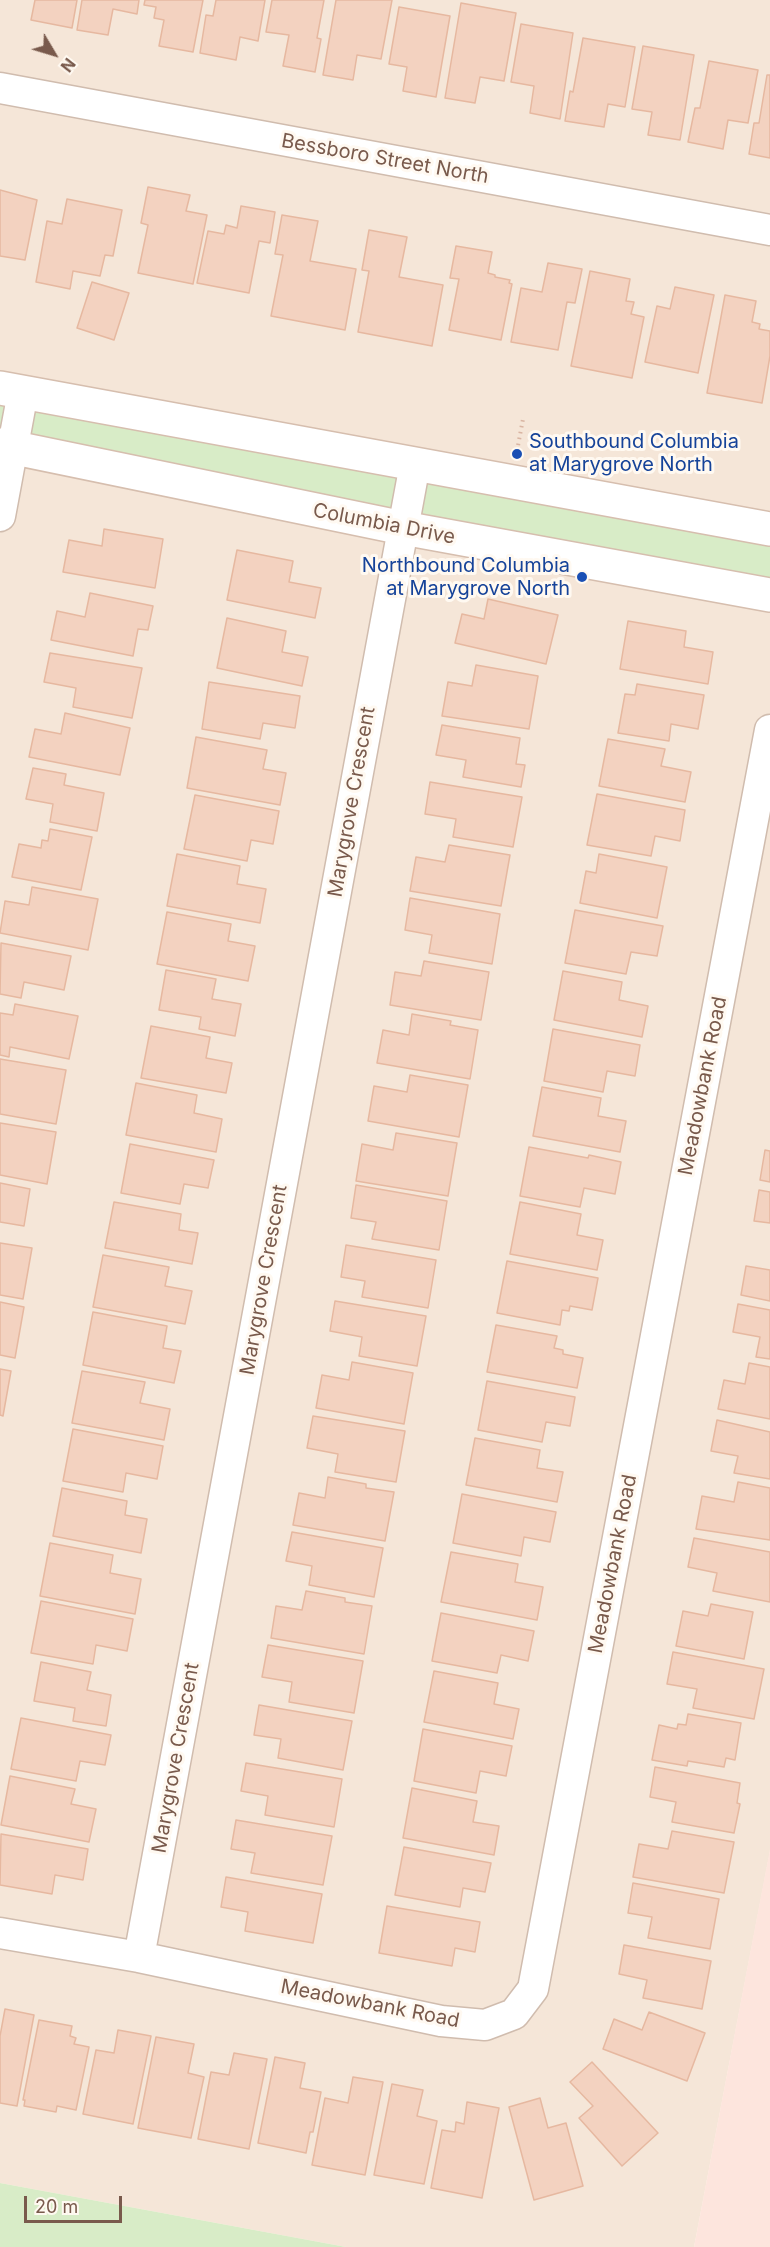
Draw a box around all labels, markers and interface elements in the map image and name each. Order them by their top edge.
north arrow [24,24,84,84]
text: N [57,54,80,76]
street label: Bessboro Street North [279,129,491,189]
place label: Southbound Columbia at Marygrove North [529,430,739,477]
marker: Southbound Columbia at Marygrove North [510,447,524,461]
street label: Columbia Drive [311,498,457,550]
place label: Northbound Columbia at Marygrove North [362,554,570,601]
marker: Northbound Columbia at Marygrove North [575,570,589,584]
street label: Marygrove Crescent [323,705,381,899]
street label: Meadowbank Road [674,995,732,1177]
street label: Marygrove Crescent [235,1183,293,1377]
street label: Meadowbank Road [584,1473,642,1655]
street label: Marygrove Crescent [147,1661,205,1855]
street label: Meadowbank Road [279,1975,461,2033]
scale bar [27,2184,124,2222]
text: 20 m [35,2196,78,2217]

